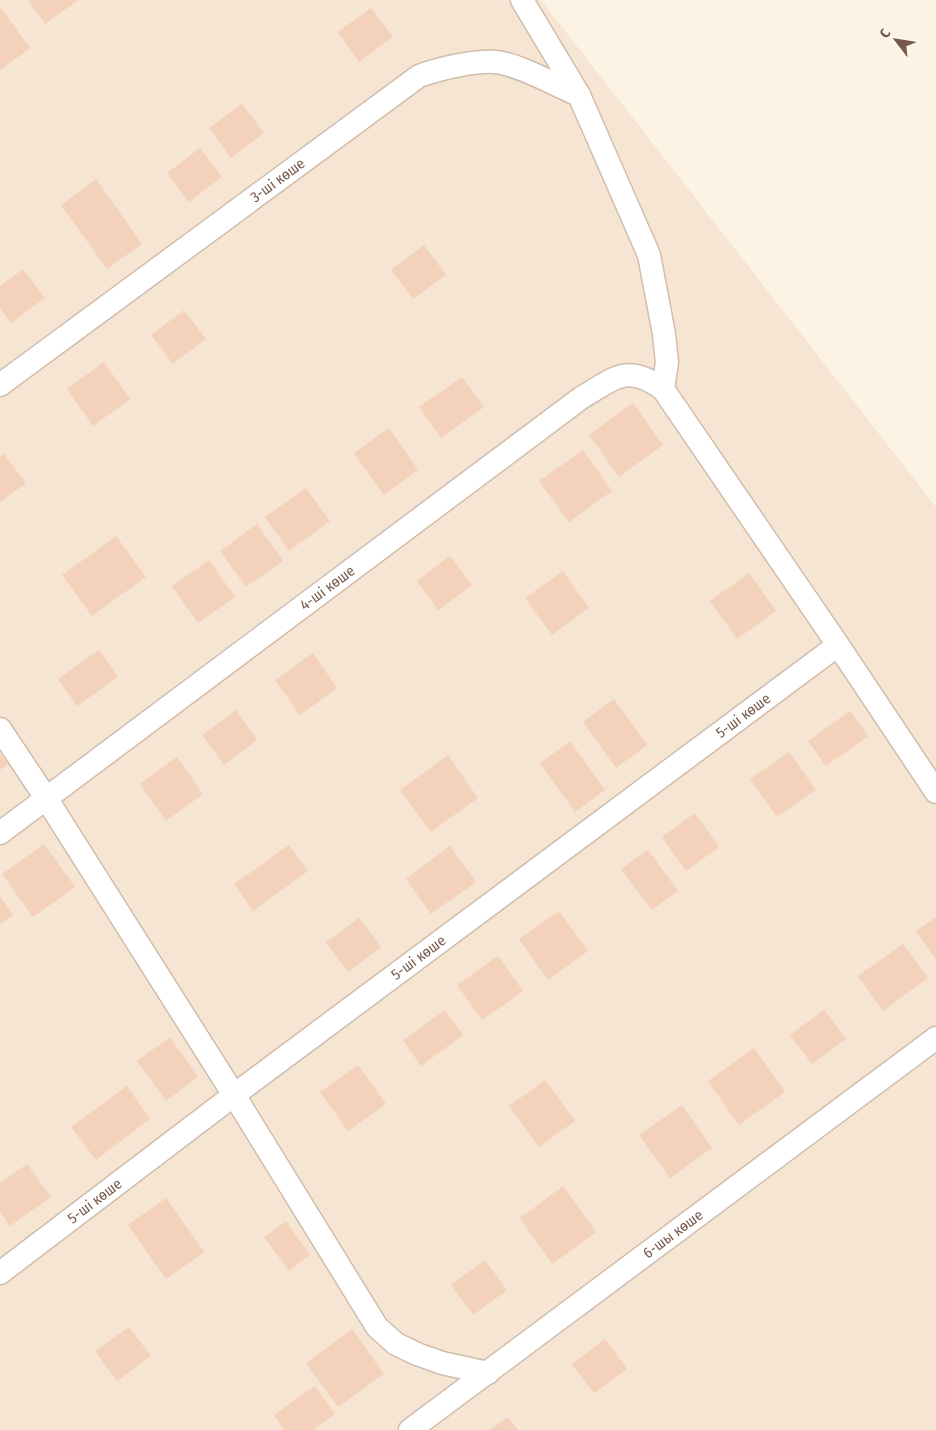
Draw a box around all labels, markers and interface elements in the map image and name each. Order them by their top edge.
north arrow [871,15,921,65]
text: С [876,25,895,41]
street label: 3-ші көше [247,154,308,206]
street label: 4-ші көше [296,562,358,614]
street label: 5-ші көше [712,689,774,742]
street label: 5-ші көше [388,931,449,984]
street label: 5-ші көше [64,1175,125,1227]
street label: 6-шы көше [639,1206,707,1262]

